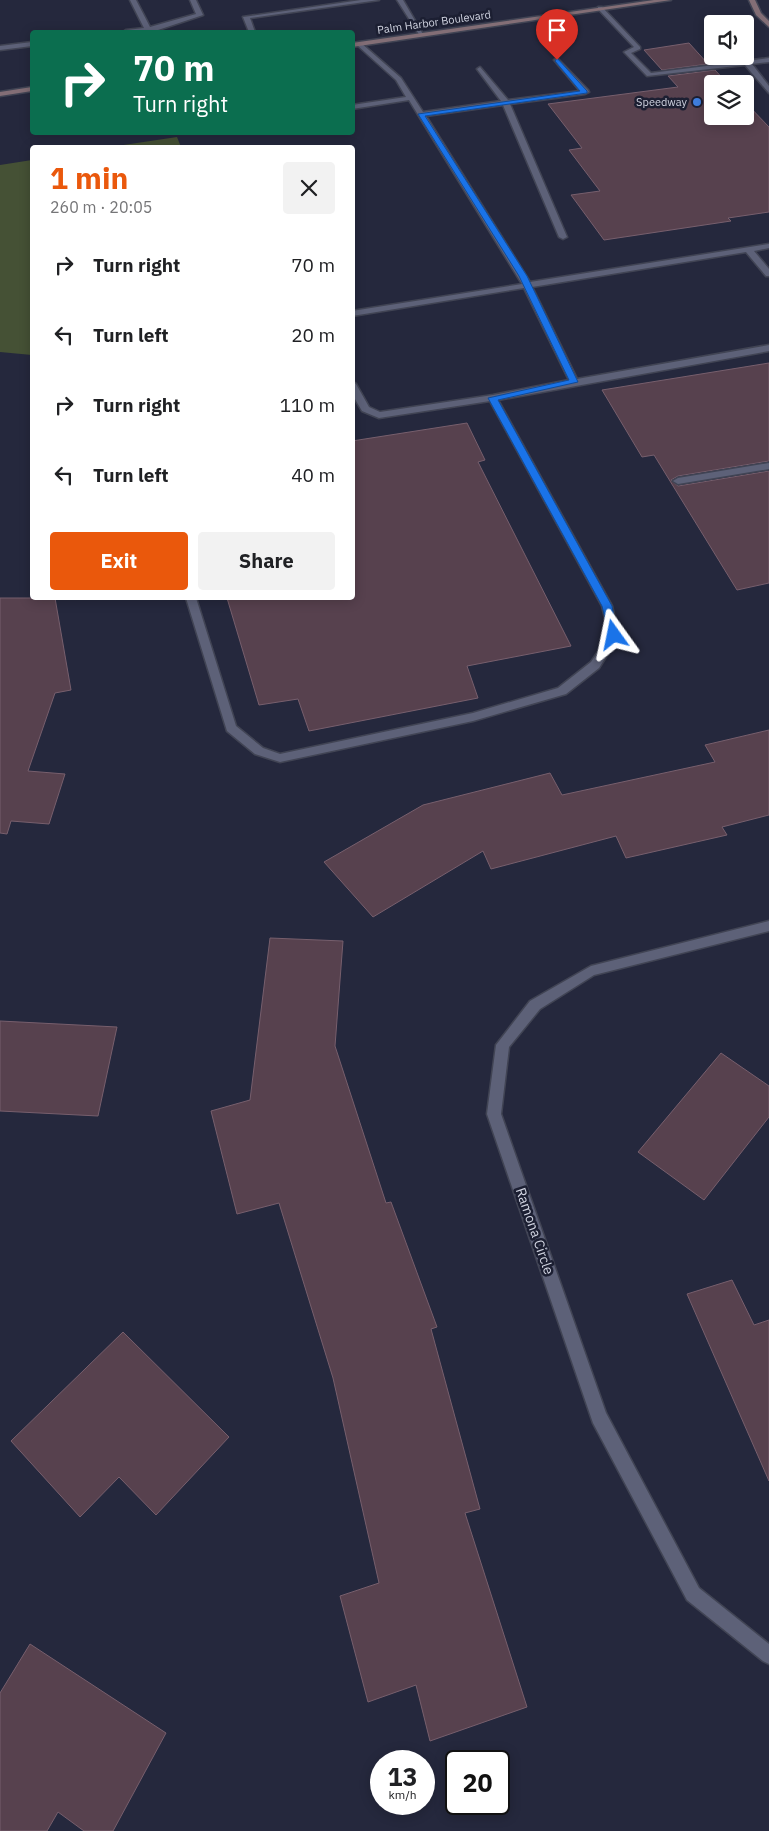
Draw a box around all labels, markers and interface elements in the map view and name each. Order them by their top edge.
street label: Palm Harbor Boulevard [376,7,492,37]
pin [536,9,578,60]
map controls [704,15,754,125]
button: sound [704,15,754,65]
icon: arrive [543,16,571,44]
text: 70 m [133,45,215,91]
icon: right [50,50,115,115]
button: layers [704,75,754,125]
text: Turn right [133,89,228,118]
place label: Speedway [636,95,688,109]
marker: Speedway [691,96,703,108]
text: 1 min [50,158,128,197]
button: close [283,162,335,214]
text: 260 m · 20:05 [50,197,152,217]
icon: right [50,251,78,279]
text: Turn right [93,253,180,277]
text: 70 m [291,253,335,277]
icon: left [50,321,78,349]
text: Turn left [93,323,169,347]
text: 20 m [291,323,335,347]
icon: right [50,391,78,419]
text: Turn right [93,393,180,417]
text: 110 m [280,393,335,417]
icon: left [50,461,78,489]
text: Turn left [93,463,169,487]
text: 40 m [291,463,335,487]
button: Exit [50,532,188,590]
button: Share [198,532,335,590]
position arrow [587,608,639,660]
street label: Ramona Circle [512,1185,558,1277]
speed limit sign: 20 [445,1750,510,1815]
text: 13 [387,1760,418,1793]
text: km/h [388,1787,417,1802]

